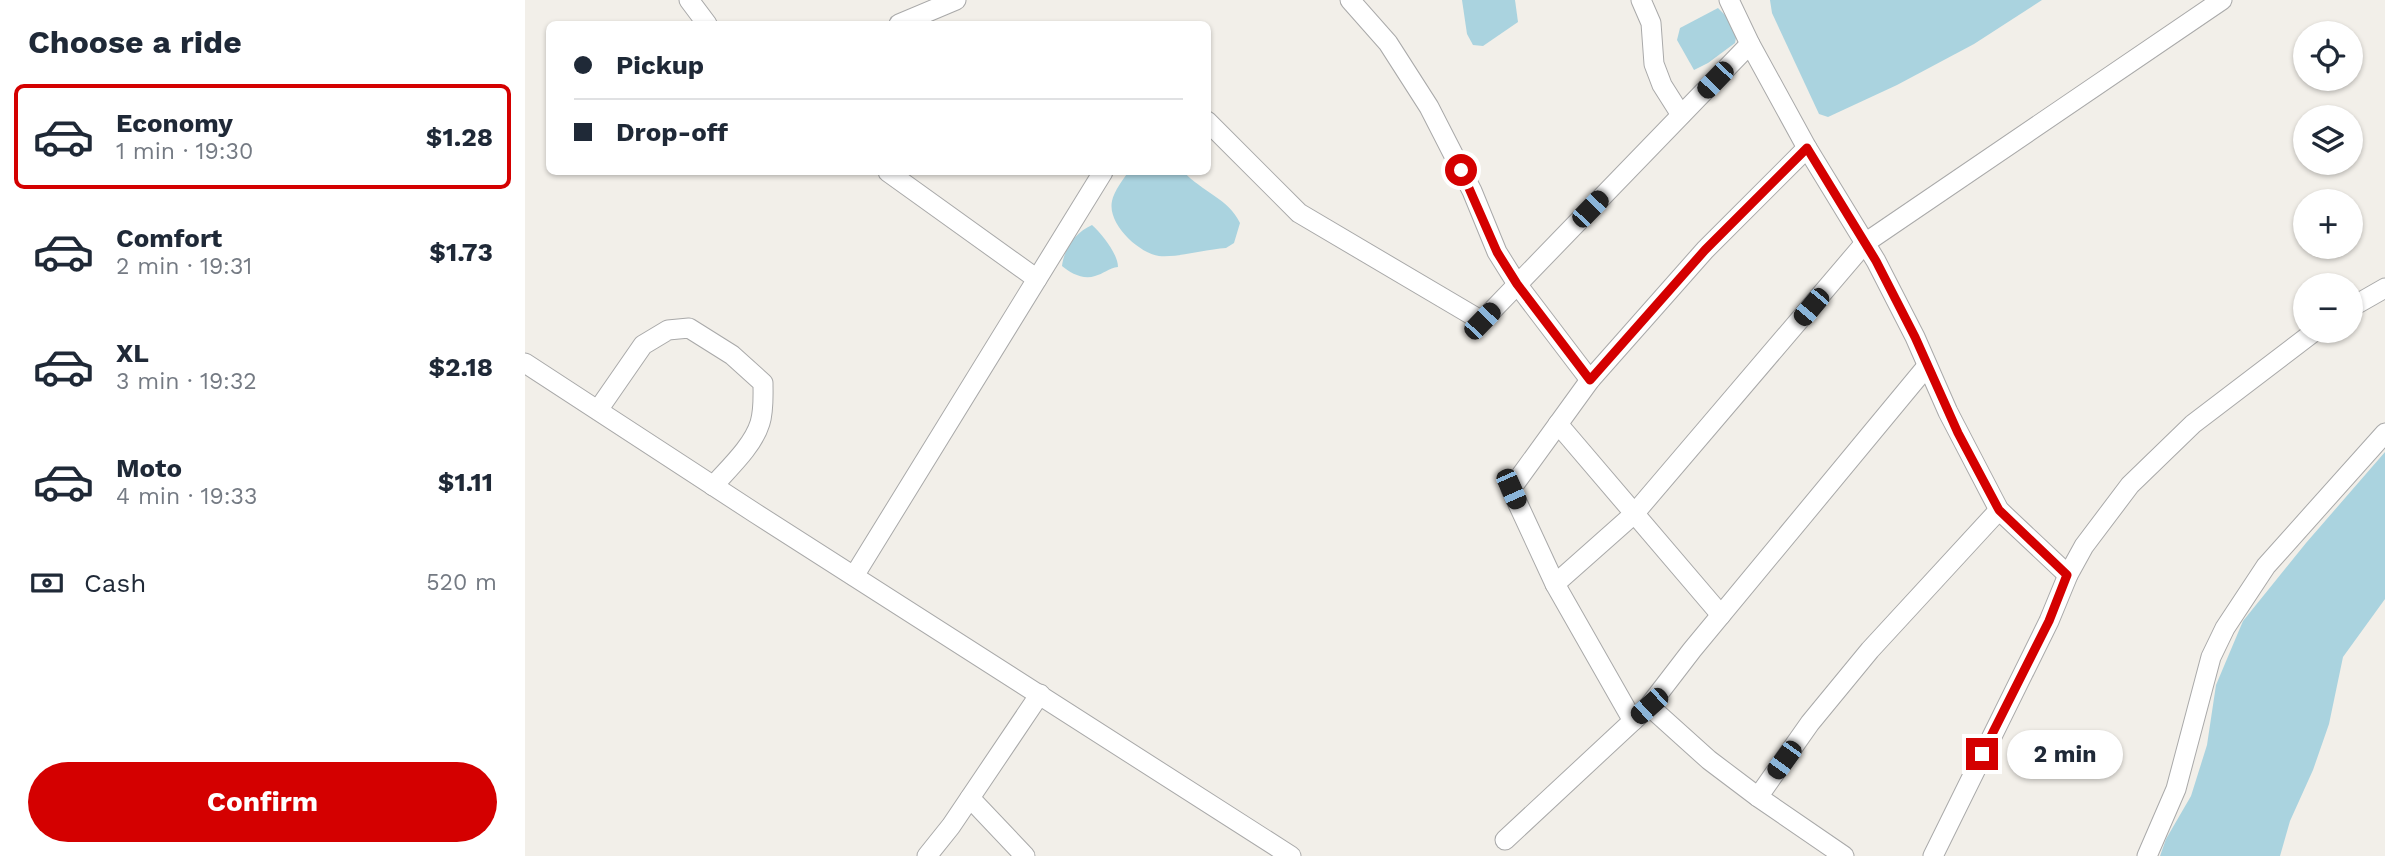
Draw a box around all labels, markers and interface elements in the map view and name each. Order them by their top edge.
map controls [2293,21,2363,343]
button: locate [2293,21,2363,91]
text: Choose a ride [28,23,242,61]
text: Pickup [616,50,704,80]
car [1693,58,1738,102]
icon: car [32,105,95,168]
button: layers [2293,105,2363,175]
text: Economy [116,108,233,138]
text: Drop-off [616,117,728,147]
text: $1.28 [426,122,493,152]
text: 1 min · 19:30 [116,138,253,165]
route start [1445,154,1477,186]
car [1568,187,1613,231]
button: + [2293,189,2363,259]
icon: car [32,220,95,283]
text: Comfort [116,223,222,253]
text: $1.73 [429,237,493,267]
text: 2 min · 19:31 [116,253,252,280]
button: − [2293,273,2363,343]
car [1790,284,1833,330]
car [1460,299,1505,343]
icon: car [32,335,95,398]
text: XL [116,338,149,368]
text: $2.18 [428,352,493,382]
text: 3 min · 19:32 [116,368,257,395]
icon: car [32,450,95,513]
text: Moto [116,453,182,483]
car [1493,466,1530,512]
text: $1.11 [438,467,493,497]
text: 4 min · 19:33 [116,483,257,510]
icon: cash [28,564,66,602]
text: Cash [84,568,146,598]
text: 520 m [426,569,497,596]
car [1627,684,1672,728]
callout: 2 min [2007,730,2122,778]
car [1764,737,1805,783]
route end [1966,738,1998,770]
text: 2 min [2034,741,2096,768]
button: Confirm [28,762,497,842]

